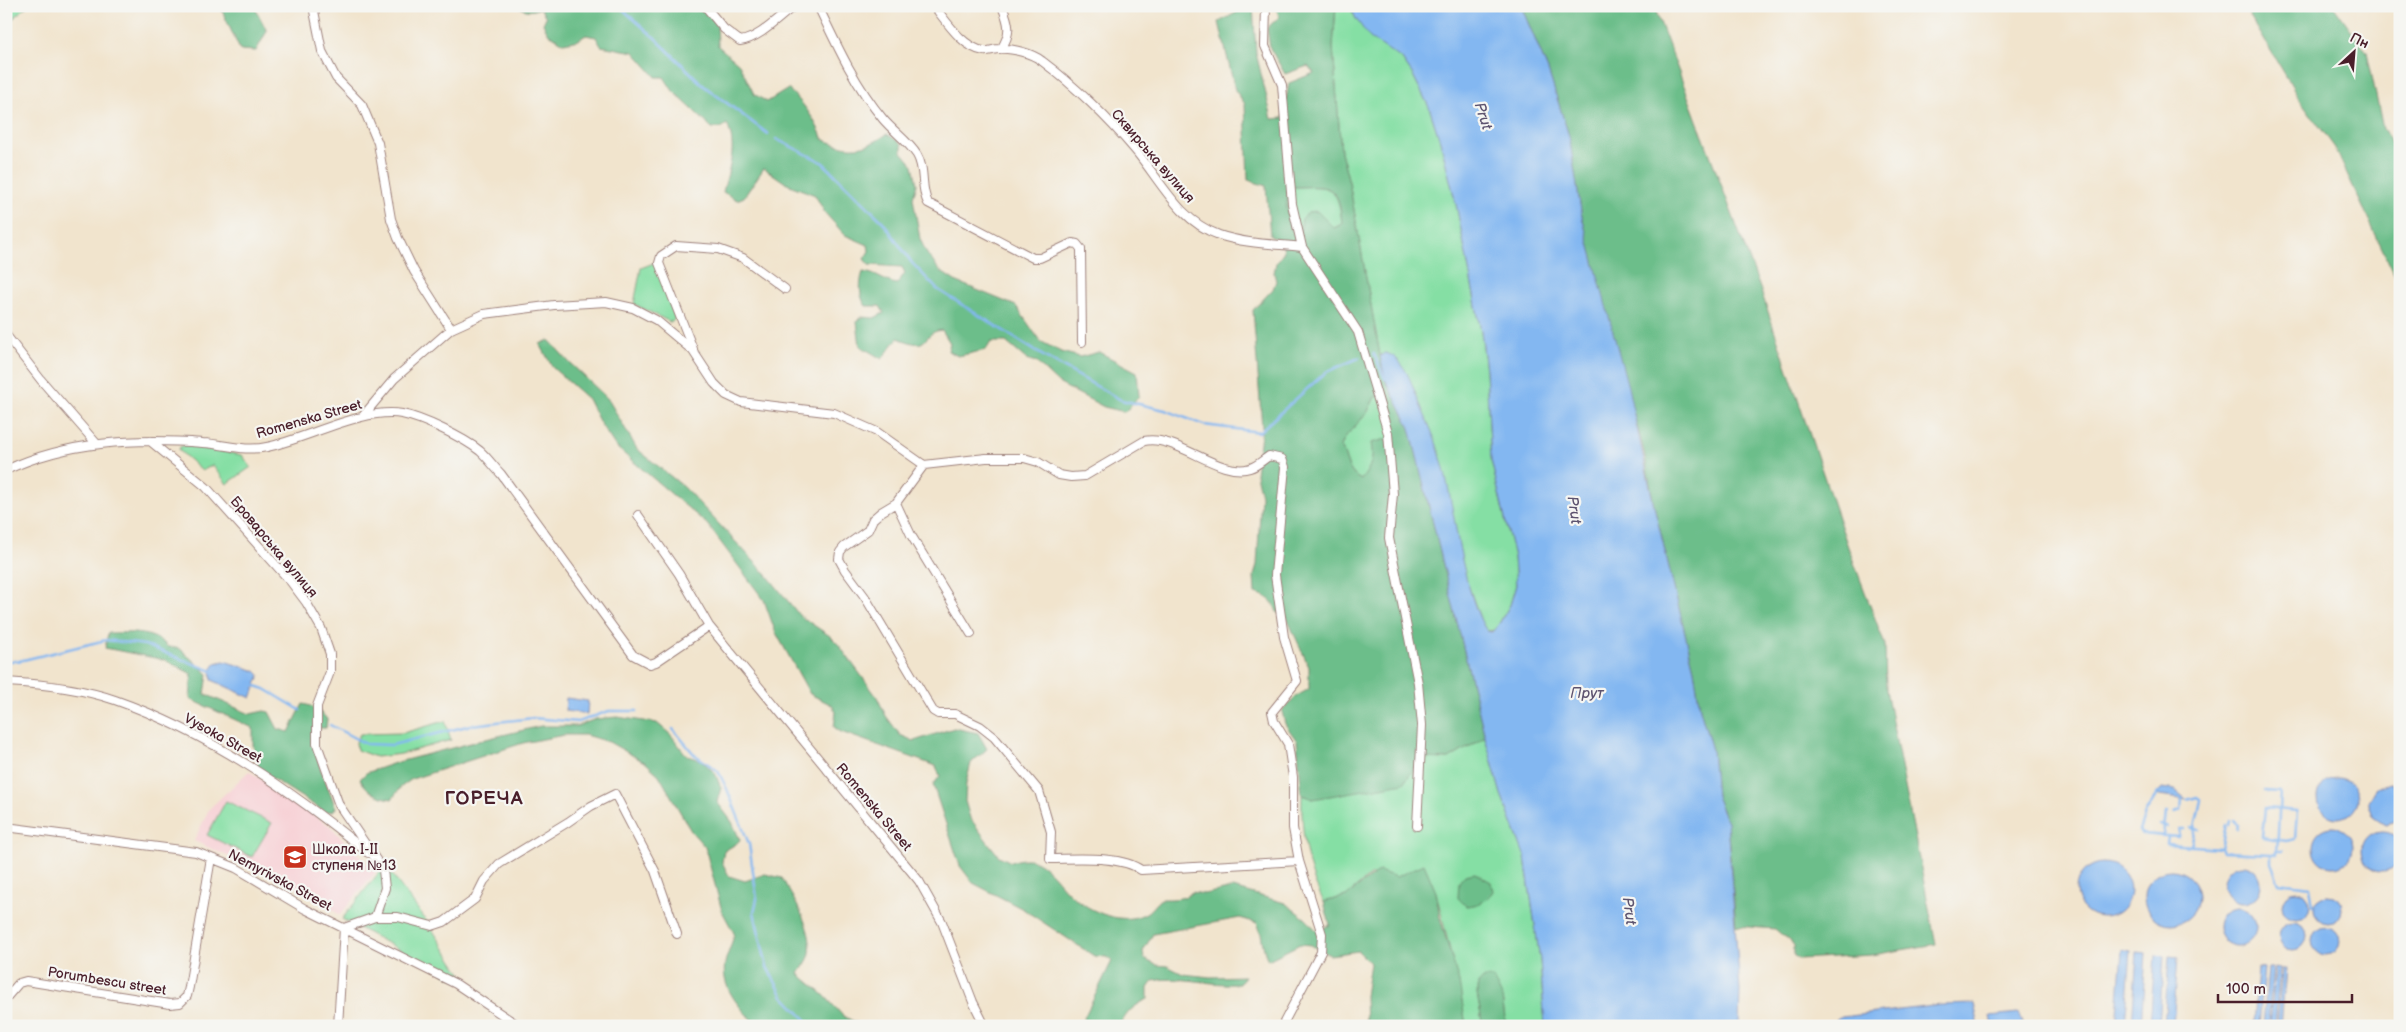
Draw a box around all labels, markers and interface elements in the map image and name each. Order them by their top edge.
north arrow [2328,28,2378,78]
text: Пн [2347,29,2372,52]
water label: Prut [1470,100,1496,133]
street label: Сквирська вулиця [1108,106,1198,206]
street label: Romenska Street [254,396,364,442]
street label: Броварська вулиця [227,493,321,601]
water label: Prut [1563,495,1585,526]
water label: Прут [1570,684,1605,703]
street label: Vysoka Street [181,710,265,767]
street label: Romenska Street [832,760,916,855]
district label: ГОРЕЧА [444,787,524,810]
place label: Школа I-II ступеня №13 [312,841,396,874]
school or university icon: Школа I-II ступеня №13 [282,844,308,870]
street label: Nemyrivska Street [225,846,335,915]
water label: Prut [1618,896,1640,926]
street label: Porumbescu street [47,963,168,999]
scale bar [2218,972,2352,1004]
text: 100 m [2226,980,2266,999]

